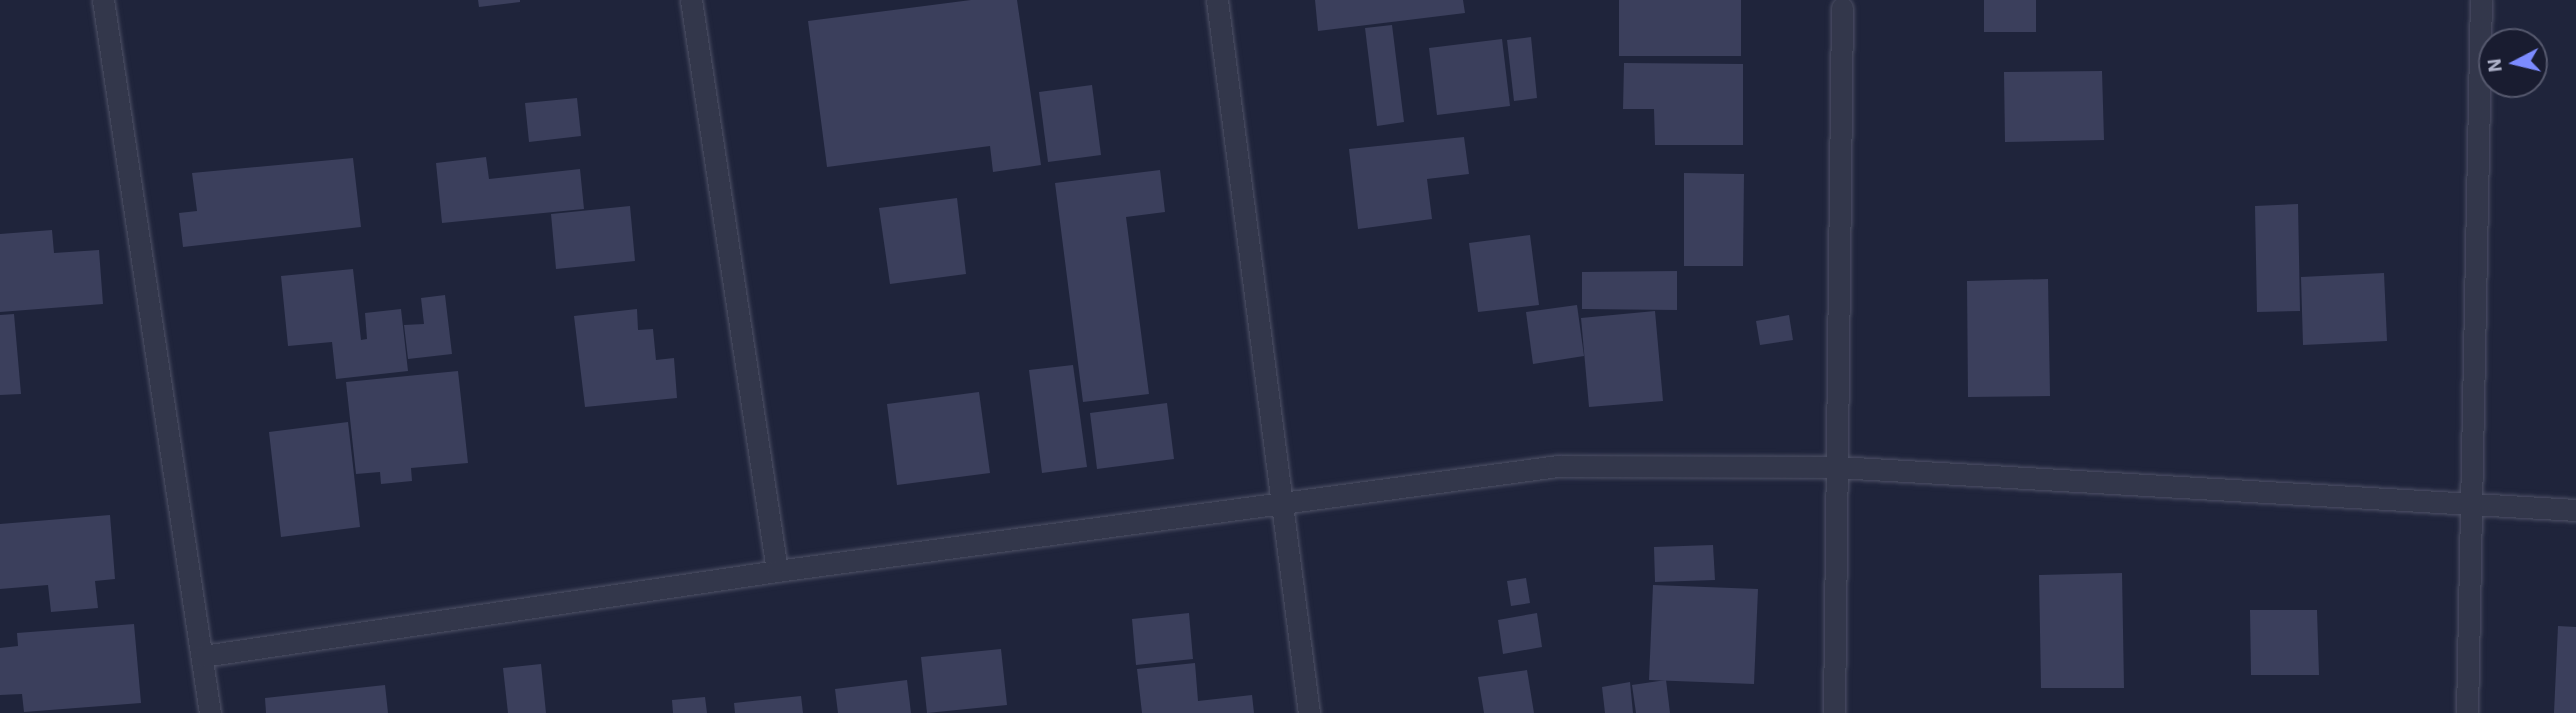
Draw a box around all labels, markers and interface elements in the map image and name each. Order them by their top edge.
north arrow [2478,28,2548,98]
text: N [2481,57,2507,74]

